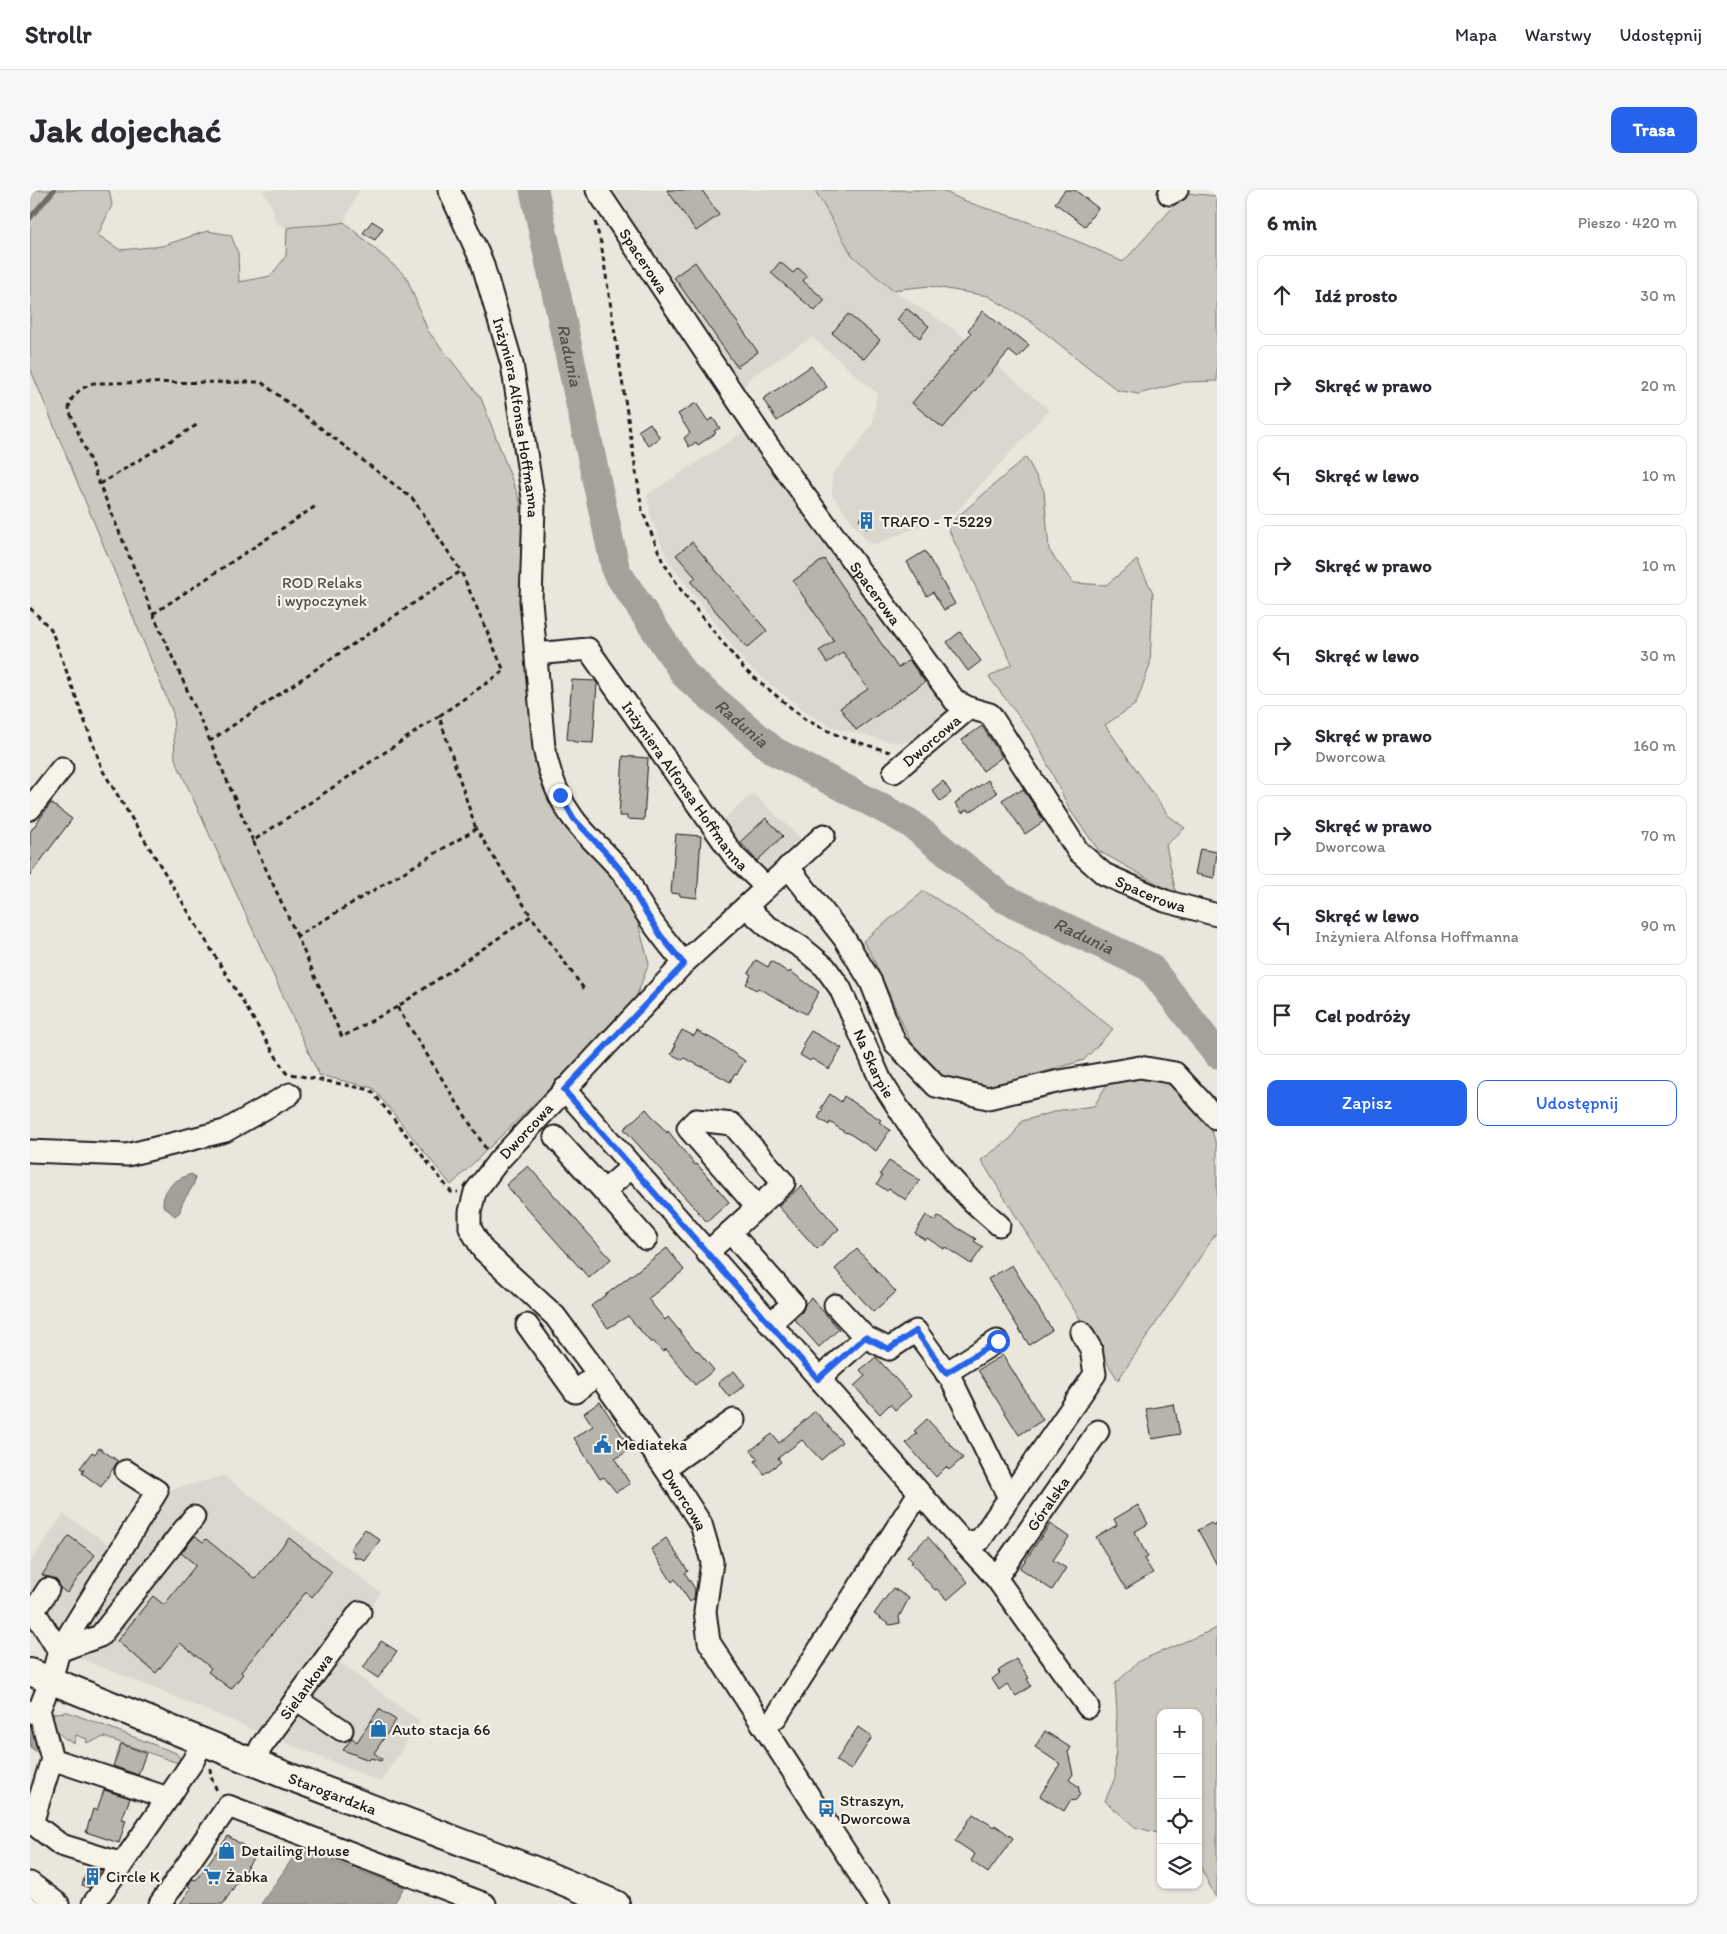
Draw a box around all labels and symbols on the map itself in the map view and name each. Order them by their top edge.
street label: Spacerowa [616,224,673,297]
street label: Inżyniera Alfonsa Hoffmanna [489,315,544,518]
water label: Radunia [552,322,587,389]
building icon: TRAFO - T-5229 [857,511,877,531]
place label: TRAFO - T-5229 [881,512,992,531]
street label: Spacerowa [846,557,906,629]
park label: ROD Relaks i wypoczynek [277,573,367,610]
water label: Radunia [710,694,773,753]
street label: Inżyniera Alfonsa Hoffmanna [618,697,752,874]
street label: Dworcowa [898,710,965,770]
route end [549,784,572,807]
street label: Spacerowa [1113,871,1189,916]
water label: Radunia [1050,912,1118,960]
street label: Na Skarpie [850,1026,899,1101]
street label: Dworcowa [495,1098,557,1163]
route start [987,1330,1010,1353]
public building icon: Mediateka [592,1434,612,1454]
place label: Mediateka [616,1435,687,1454]
street label: Dworcowa [658,1465,712,1533]
street label: Góralska [1022,1473,1073,1534]
street label: Sielankowa [275,1649,336,1723]
shop icon: Auto stacja 66 [368,1719,388,1739]
place label: Auto stacja 66 [392,1720,490,1739]
street label: Starogardzka [286,1768,380,1819]
place label: Straszyn, Dworcowa [840,1791,911,1828]
bus stop icon: Straszyn, Dworcowa [816,1799,836,1819]
shop icon: Detailing House [217,1840,237,1860]
place label: Detailing House [241,1841,350,1860]
building icon: Circle K [82,1866,102,1886]
supermarket icon: Żabka [202,1866,222,1886]
place label: Circle K [106,1867,161,1886]
place label: Żabka [226,1867,268,1886]

